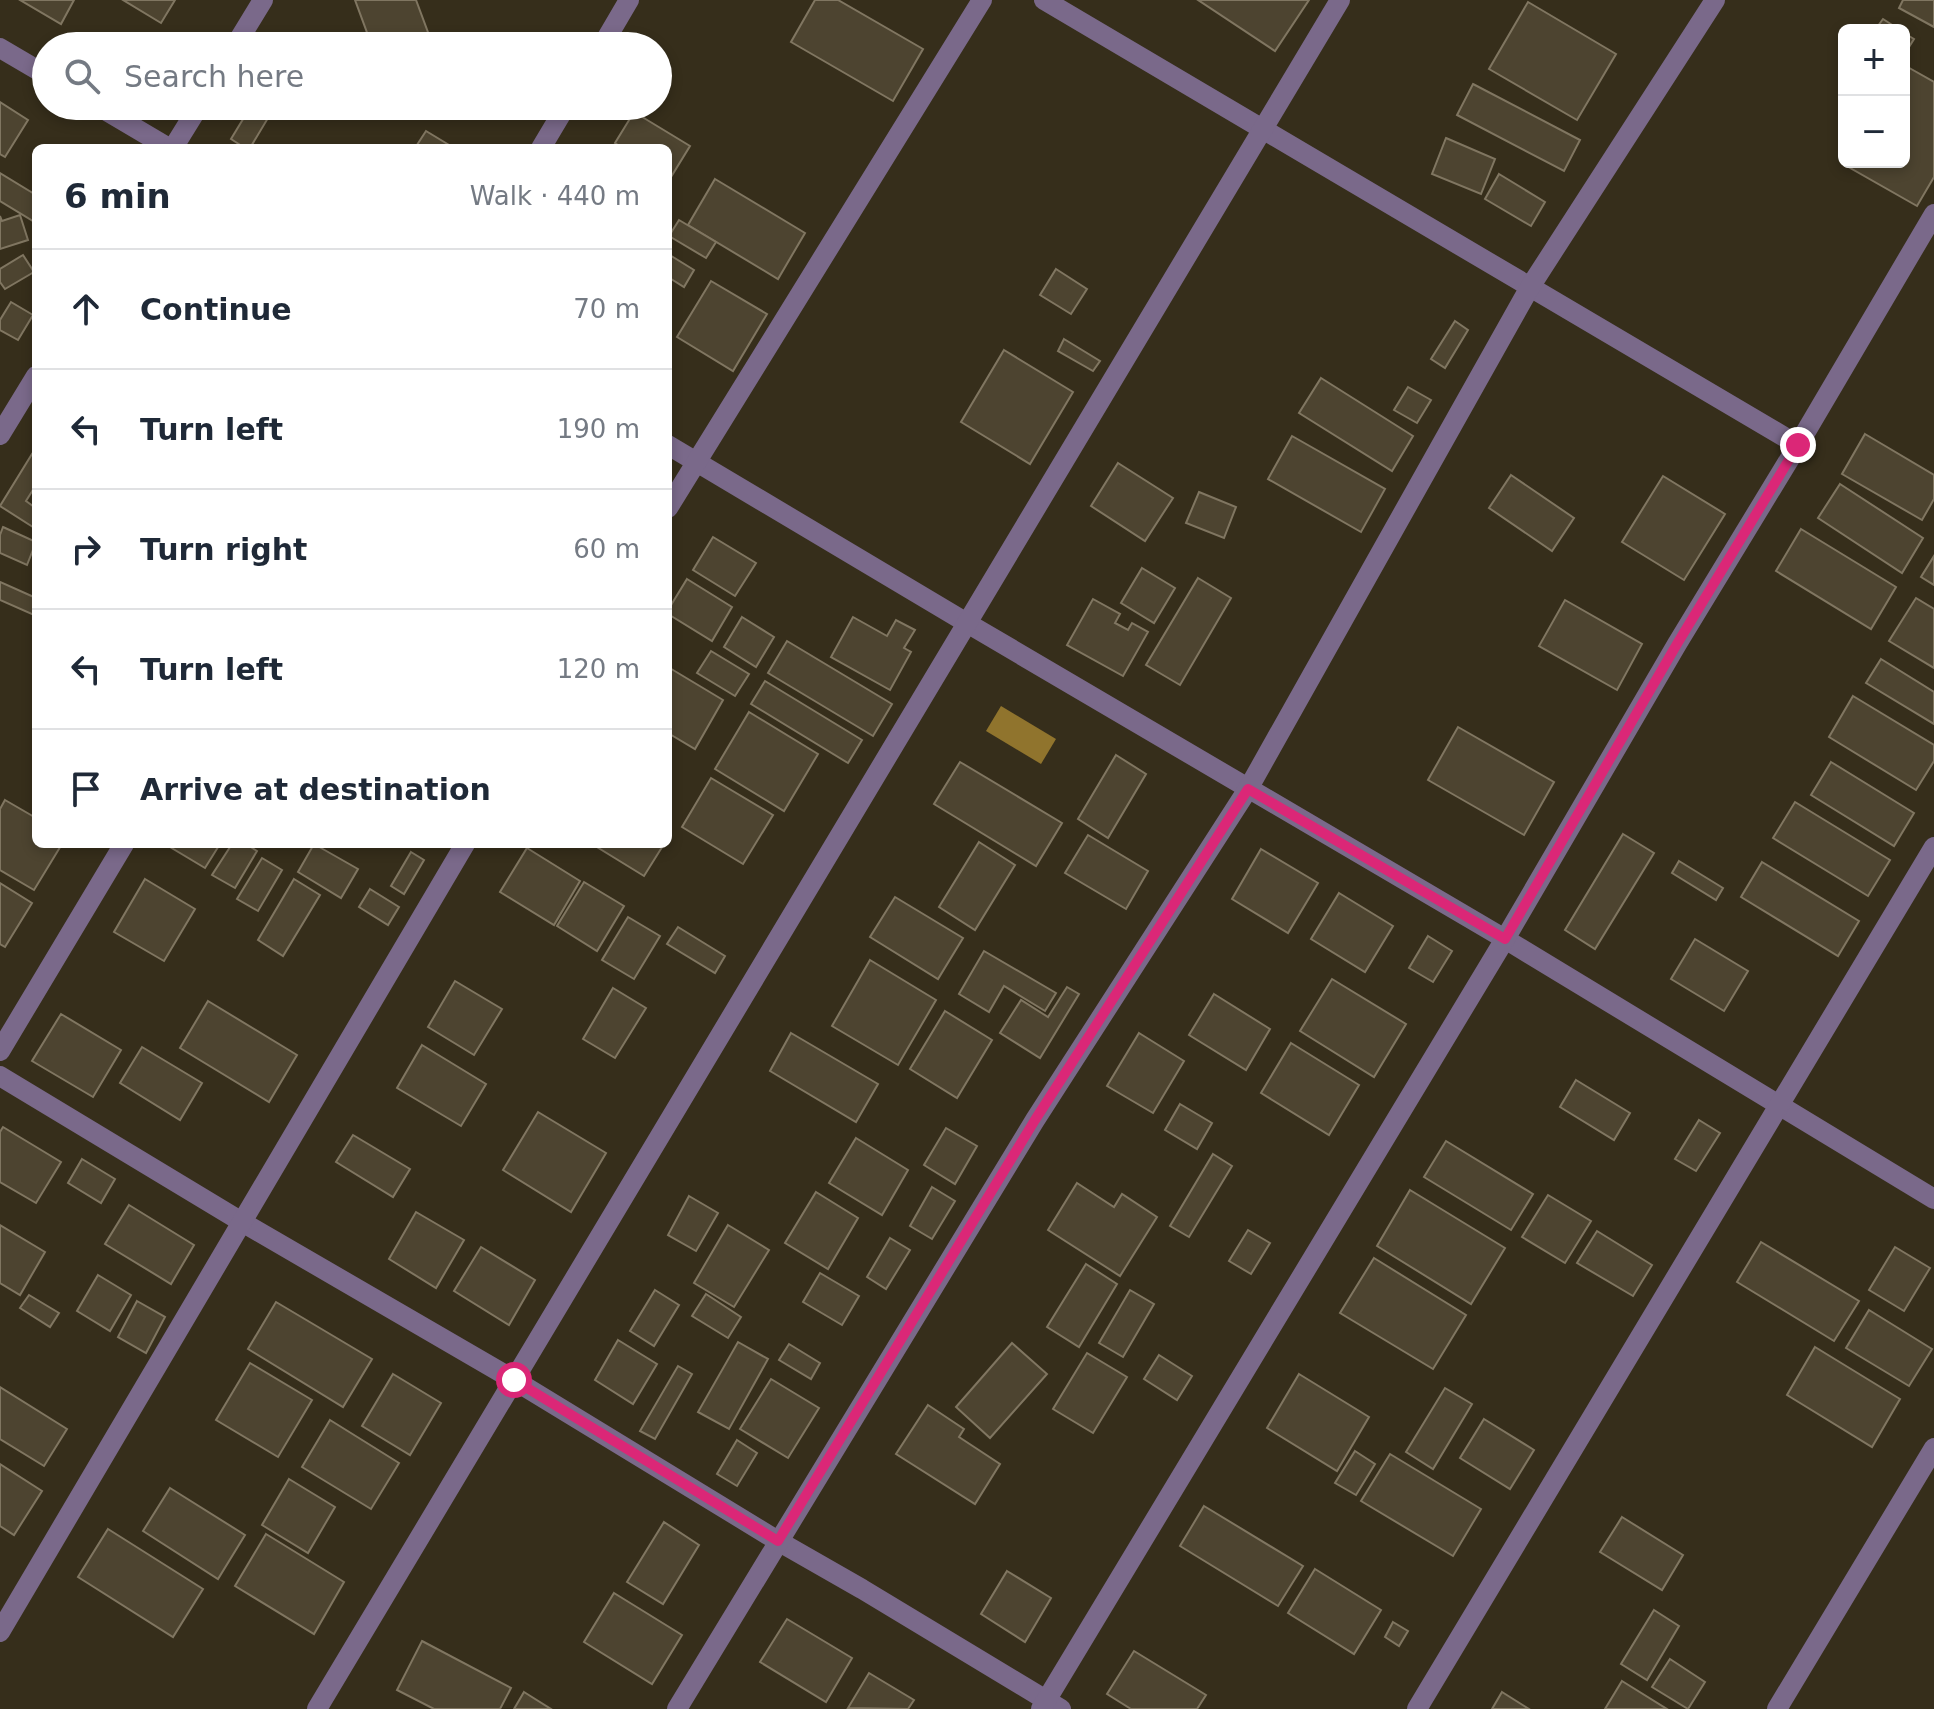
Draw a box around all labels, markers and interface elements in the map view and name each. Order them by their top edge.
map controls [1838,24,1910,168]
button: + [1838,24,1910,96]
search box [32,32,672,120]
icon: search [60,54,104,98]
text: Search here [124,59,304,94]
button: − [1838,96,1910,168]
text: 6 min [64,176,171,216]
text: Walk · 440 m [470,181,640,211]
icon: ahead [64,287,108,331]
text: Continue [140,292,292,327]
text: 70 m [573,294,640,324]
icon: left [64,407,108,451]
text: Turn left [140,412,283,447]
text: 190 m [557,414,640,444]
route end [1780,427,1816,463]
icon: right [64,527,108,571]
text: Turn right [140,532,307,567]
text: 60 m [573,534,640,564]
icon: left [64,647,108,691]
text: Turn left [140,652,283,687]
text: 120 m [557,654,640,684]
icon: arrive [64,767,108,811]
text: Arrive at destination [140,772,491,807]
route start [496,1362,532,1398]

